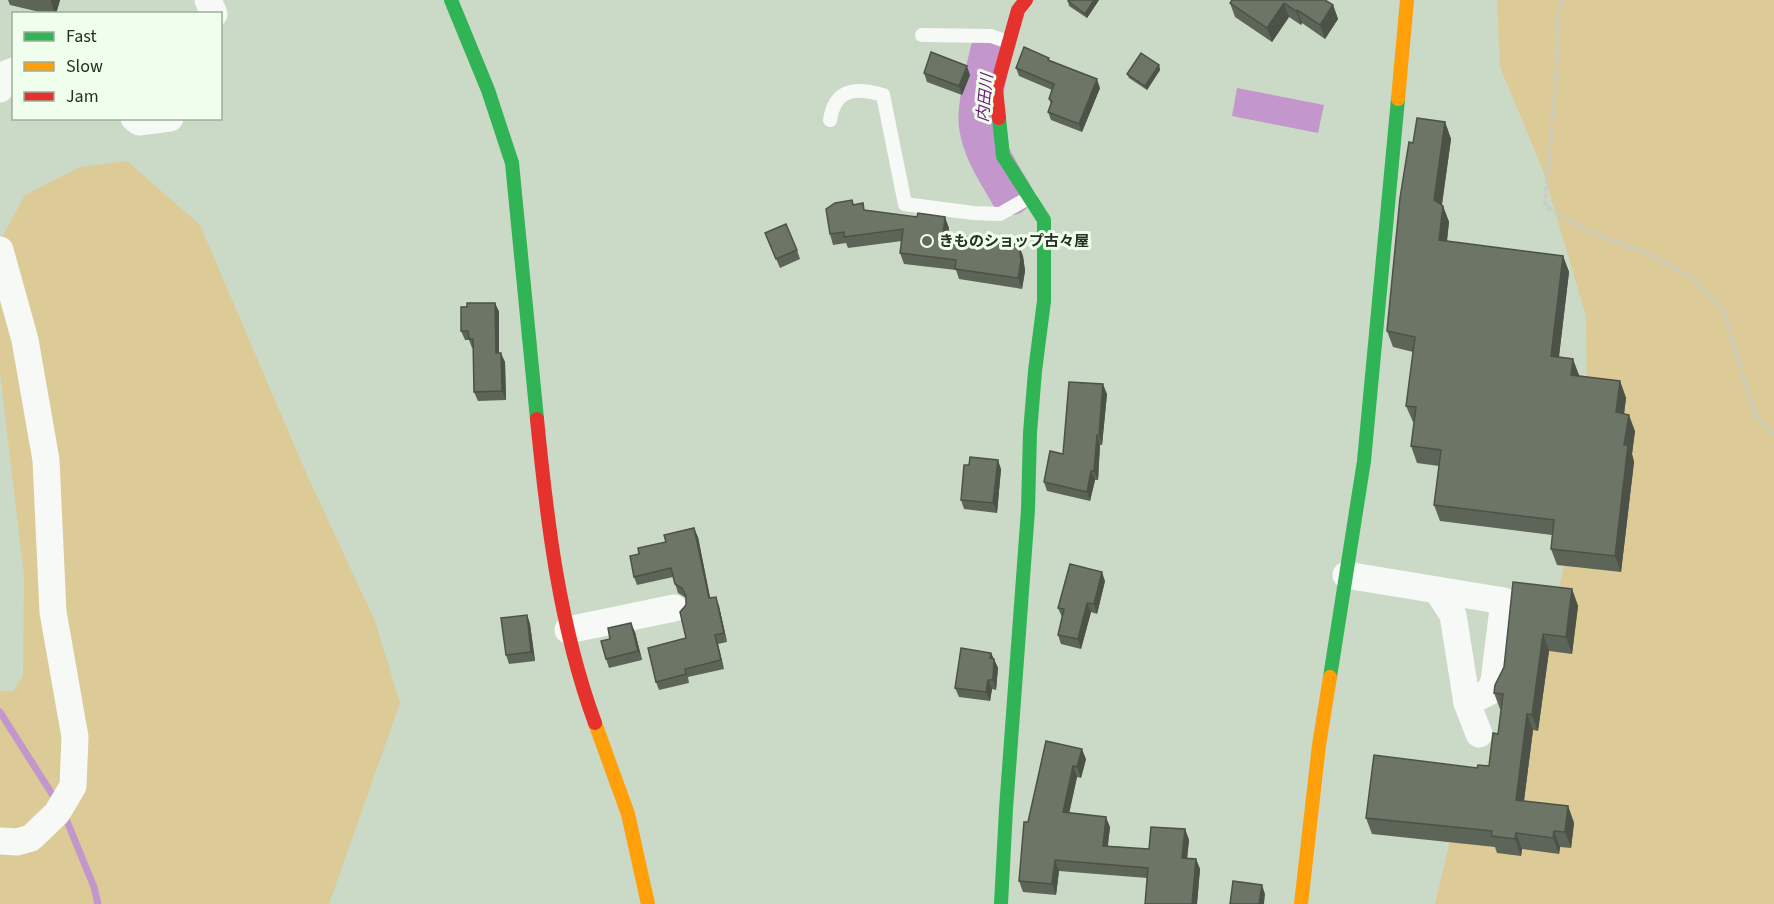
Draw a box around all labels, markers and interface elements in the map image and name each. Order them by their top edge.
legend [12,12,222,120]
text: Fast [66,24,97,49]
text: Slow [66,54,103,79]
water label: 内田川 [972,71,999,123]
text: Jam [66,84,99,109]
place label: きものショップ古々屋 [939,231,1089,252]
marker: きものショップ古々屋 [920,234,934,248]

